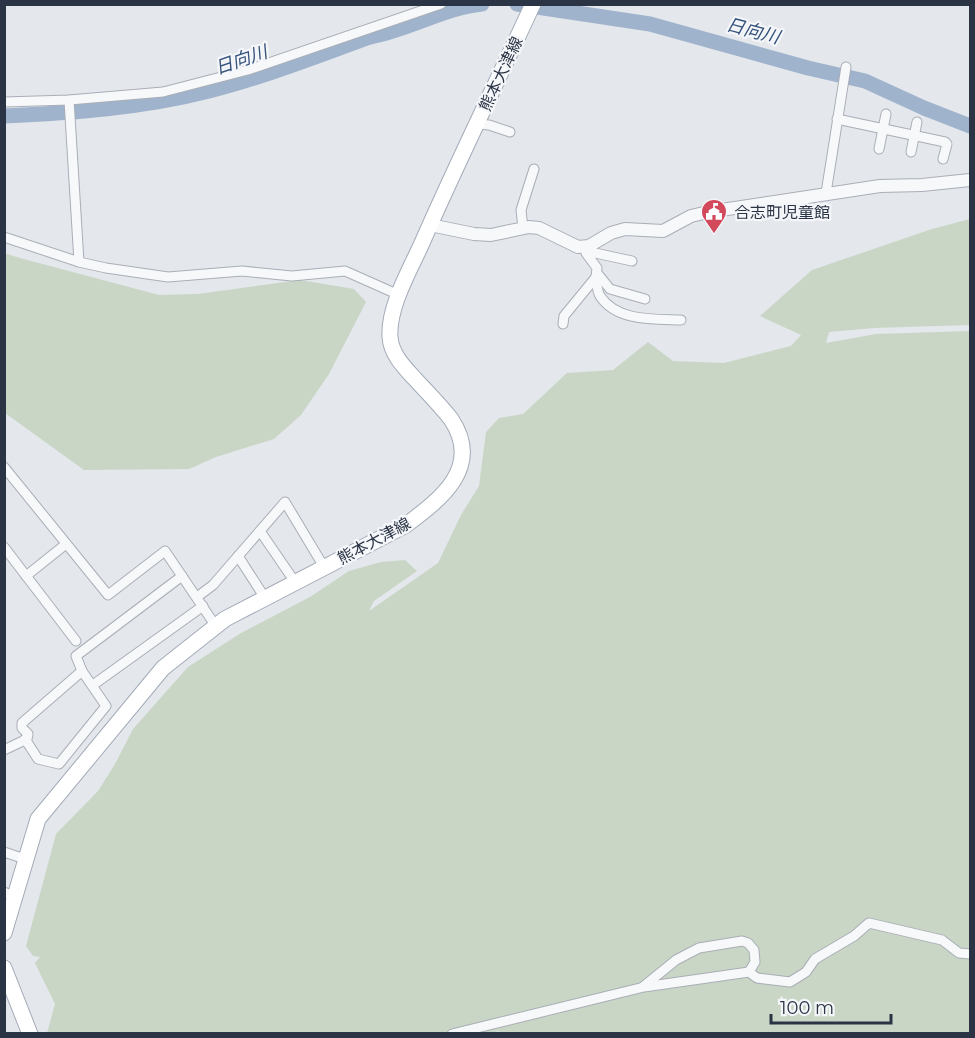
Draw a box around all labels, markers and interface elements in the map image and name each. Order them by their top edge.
water label: 日向川 [724,13,784,49]
street label: 熊本大津線 [475,34,527,114]
water label: 日向川 [212,40,272,79]
public building icon: 合志町児童館 [699,197,729,235]
place label: 合志町児童館 [734,203,830,222]
street label: 熊本大津線 [334,514,414,568]
scale bar [771,987,891,1025]
text: 100 m [780,997,834,1019]

